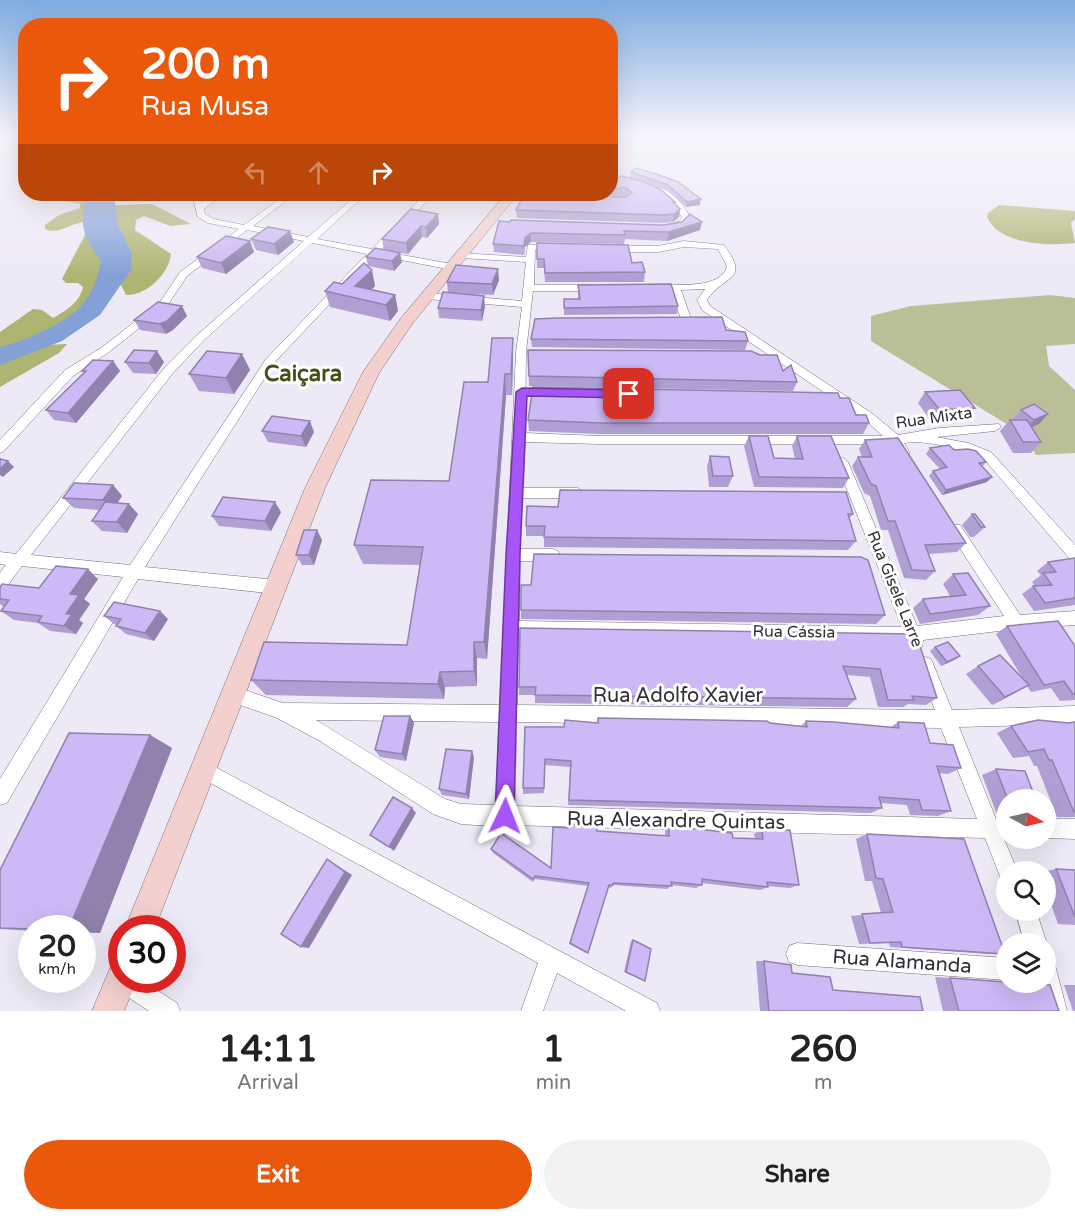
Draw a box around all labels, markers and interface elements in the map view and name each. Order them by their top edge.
text: 200 m [141,39,270,90]
icon: right [42,42,120,120]
text: Rua Musa [141,90,269,123]
icon: left [239,156,272,189]
icon: ahead [302,156,335,189]
icon: right [365,156,398,189]
district label: Caiçara [264,361,342,387]
pin [603,368,654,419]
icon: arrive [612,377,645,410]
street label: Rua Mixta [894,403,974,433]
street label: Rua Gisele Larre [863,528,927,650]
street label: Rua Cássia [752,621,836,643]
street label: Rua Adolfo Xavier [593,684,764,708]
position arrow [473,784,537,848]
north arrow [996,789,1056,849]
map controls [996,789,1056,993]
street label: Rua Alexandre Quintas [567,807,785,835]
button: search [996,861,1056,921]
speed limit sign: 30 [108,915,186,993]
text: 20 [38,928,76,965]
button: layers [996,933,1056,993]
street label: Rua Alamanda [832,945,972,979]
text: km/h [38,960,76,978]
text: 14:11 [218,1028,318,1071]
text: 1 [542,1028,565,1071]
text: 260 [789,1028,857,1071]
text: Arrival [237,1071,299,1095]
text: min [536,1071,571,1095]
text: m [814,1071,832,1095]
button: Exit [24,1140,532,1209]
button: Share [544,1140,1051,1209]

